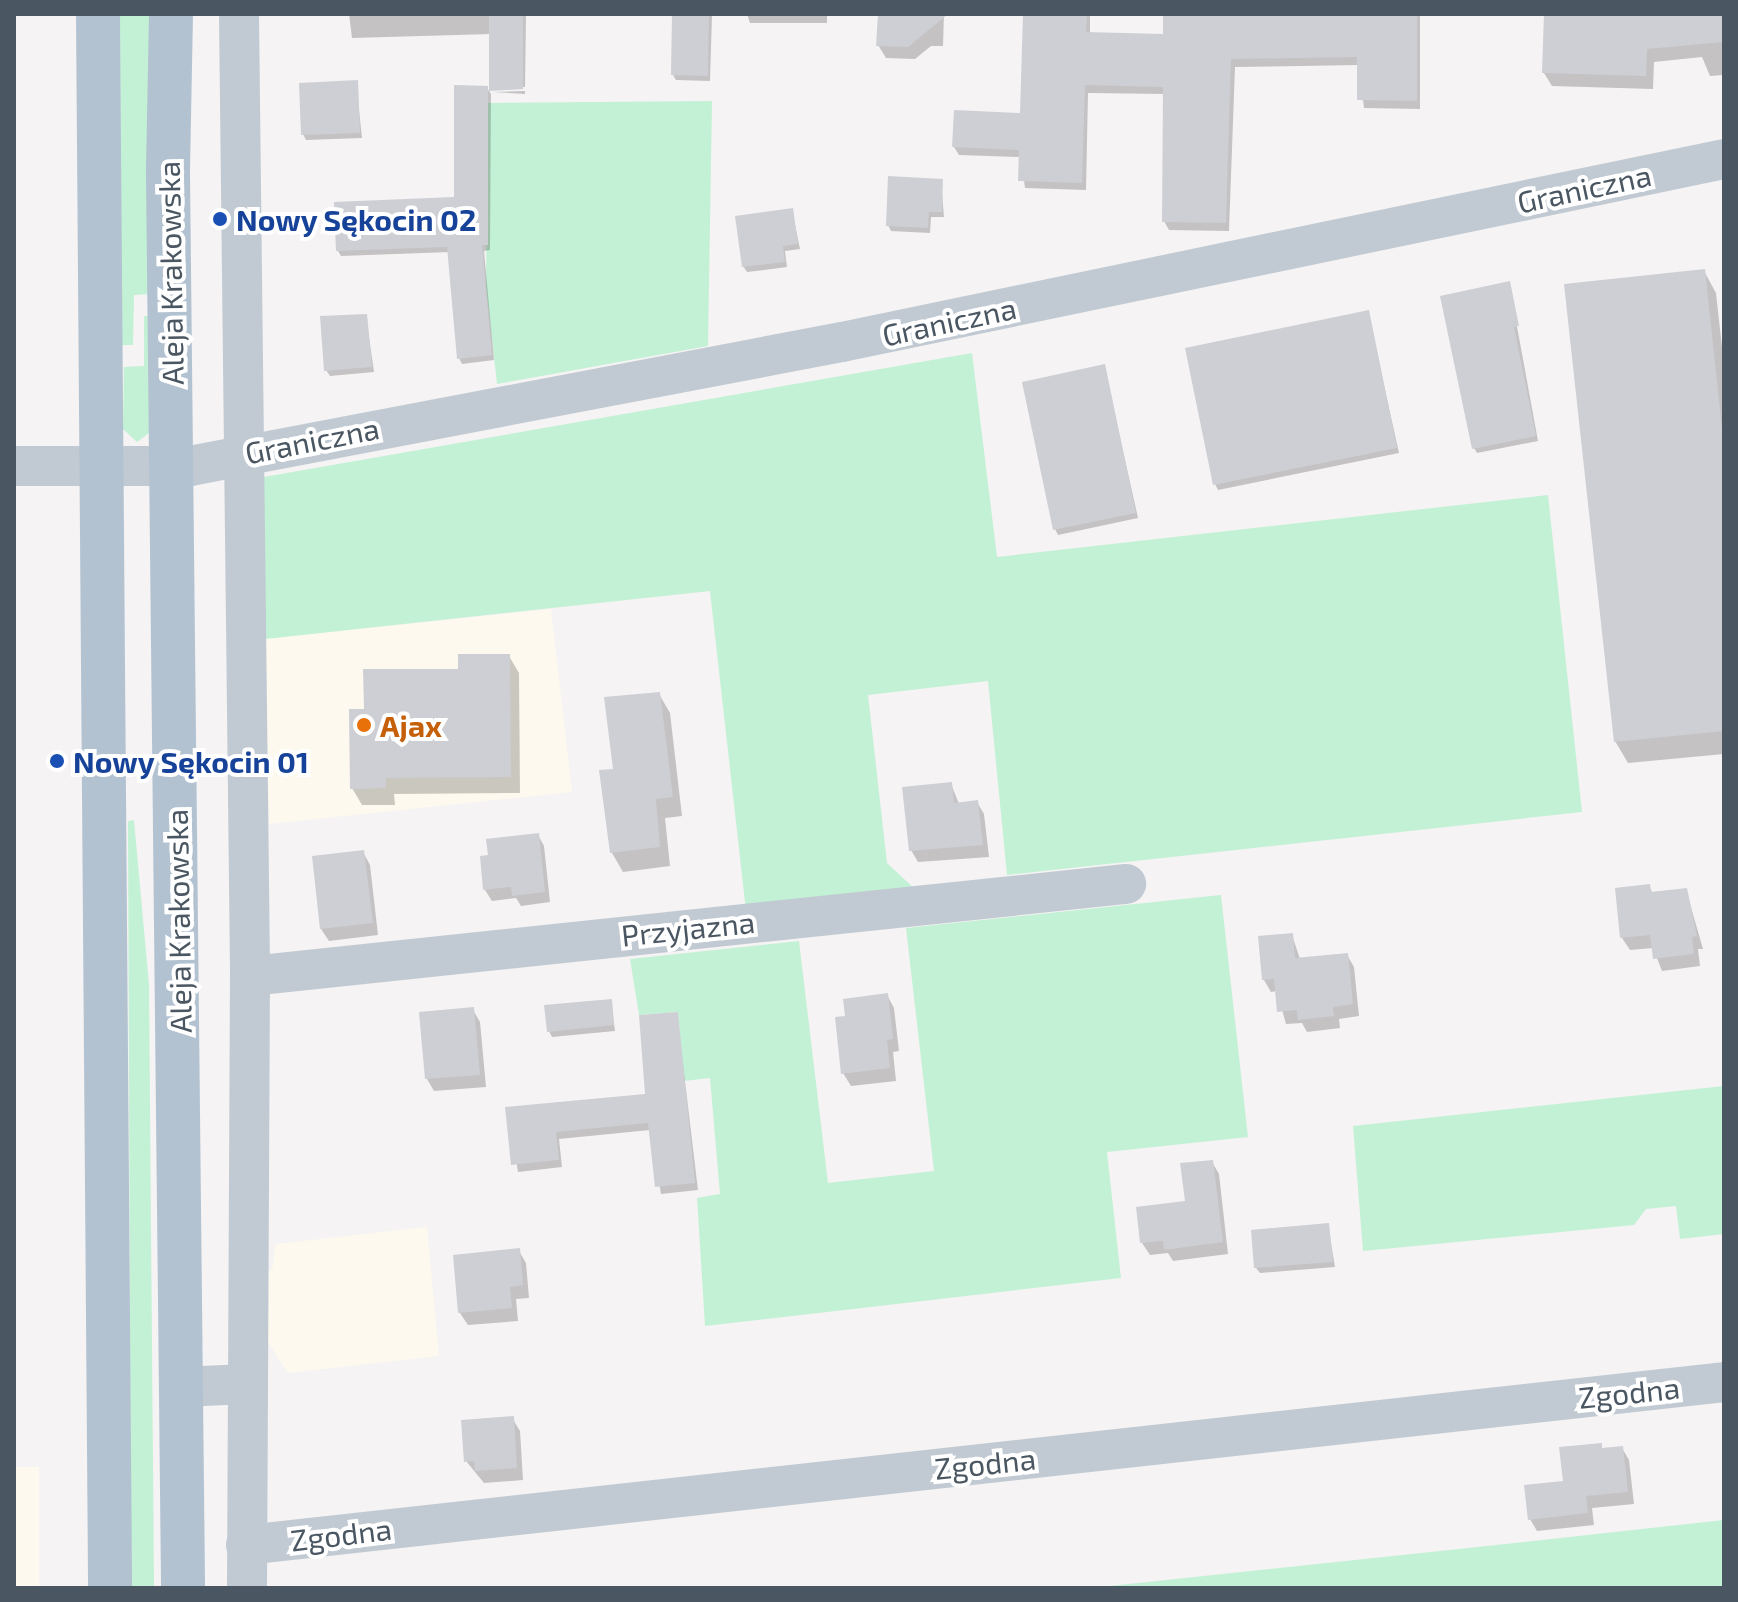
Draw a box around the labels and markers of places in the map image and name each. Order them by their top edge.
place label: Nowy Sękocin 02 [236,201,477,237]
marker: Nowy Sękocin 02 [211,210,229,228]
place label: Ajax [380,707,442,743]
marker: Ajax [355,716,373,734]
place label: Nowy Sękocin 01 [73,743,310,779]
marker: Nowy Sękocin 01 [48,752,66,770]

